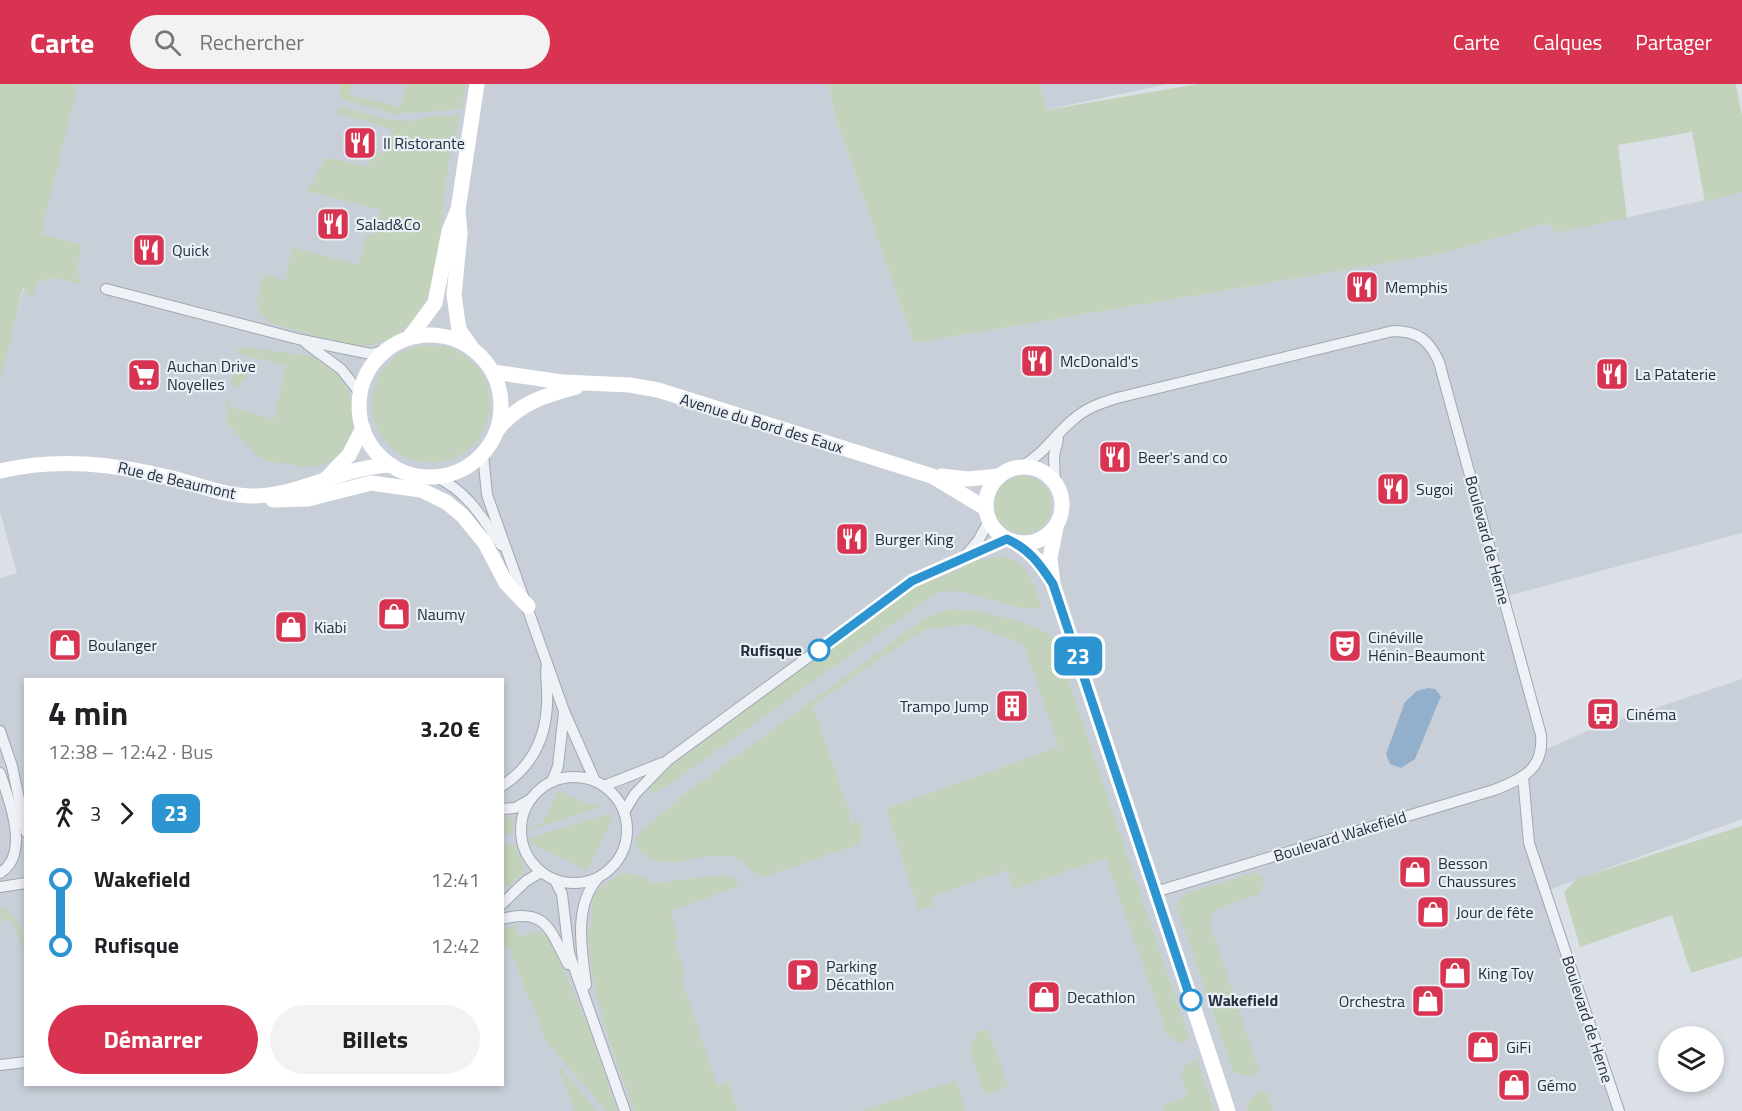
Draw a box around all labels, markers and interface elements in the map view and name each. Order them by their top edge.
search box [130,15,550,69]
text: Carte [30,21,94,64]
text: Rechercher [199,25,304,59]
icon: search [151,26,184,59]
text: Carte [1453,26,1500,58]
text: Calques [1533,26,1602,58]
text: Partager [1635,26,1712,58]
restaurant icon: Il Ristorante [342,125,378,161]
place label: Il Ristorante [383,131,465,155]
restaurant icon: Salad&Co [315,206,351,242]
place label: Salad&Co [356,212,421,236]
restaurant icon: Quick [131,232,167,268]
place label: Quick [172,238,210,262]
restaurant icon: Memphis [1344,269,1380,305]
place label: Memphis [1385,275,1448,299]
restaurant icon: McDonald's [1019,343,1055,379]
place label: McDonald's [1060,349,1139,373]
place label: Auchan Drive Noyelles [167,354,256,396]
restaurant icon: La Pataterie [1594,356,1630,392]
supermarket icon: Auchan Drive Noyelles [126,357,162,393]
place label: La Pataterie [1635,362,1716,386]
street label: Avenue du Bord des Eaux [677,387,847,459]
restaurant icon: Beer's and co [1097,439,1133,475]
place label: Beer's and co [1138,445,1228,469]
street label: Rue de Beaumont [116,455,239,505]
restaurant icon: Sugoi [1375,471,1411,507]
street label: Boulevard de Herne [1459,473,1517,607]
place label: Sugoi [1416,477,1453,501]
restaurant icon: Burger King [834,521,870,557]
place label: Burger King [875,527,954,551]
shop icon: Naumy [376,596,412,632]
place label: Naumy [417,602,466,626]
shop icon: Kiabi [273,609,309,645]
place label: Kiabi [314,615,347,639]
place label: Cinéville Hénin-Beaumont [1368,625,1485,667]
shop icon: Boulanger [47,627,83,663]
theatre icon: Cinéville Hénin-Beaumont [1327,628,1363,664]
place label: Boulanger [88,633,157,657]
line badge: 23 [1051,636,1105,676]
place label: Rufisque [740,638,802,662]
marker: Rufisque [808,639,830,661]
text: 23 [1066,640,1090,672]
text: 4 min [48,688,128,738]
building icon: Trampo Jump [994,688,1030,724]
place label: Trampo Jump [900,694,989,718]
bus stop icon: Cinéma [1585,696,1621,732]
place label: Cinéma [1626,702,1676,726]
text: 3.20 € [420,712,480,746]
text: 12:38 – 12:42 · Bus [48,736,213,767]
icon: walk [48,797,81,830]
icon: forward [110,797,143,830]
text: 23 [164,797,188,829]
text: 3 [90,798,101,829]
street label: Boulevard Wakefield [1271,804,1409,868]
place label: Besson Chaussures [1438,851,1516,893]
shop icon: Besson Chaussures [1397,854,1433,890]
text: Wakefield [94,862,191,896]
text: 12:41 [431,864,480,895]
shop icon: Jour de fête [1415,894,1451,930]
place label: Jour de fête [1456,900,1534,924]
text: Rufisque [94,928,179,962]
text: 12:42 [431,930,480,961]
street label: Boulevard de Herne [1556,952,1620,1086]
place label: Parking Décathlon [826,954,894,996]
shop icon: King Toy [1437,955,1473,991]
parking icon: Parking Décathlon [785,957,821,993]
place label: King Toy [1478,961,1534,985]
shop icon: Decathlon [1026,979,1062,1015]
shop icon: Orchestra [1410,983,1446,1019]
place label: Decathlon [1067,985,1135,1009]
place label: Wakefield [1208,988,1278,1012]
marker: Wakefield [1180,989,1202,1011]
place label: Orchestra [1339,989,1405,1013]
button: Démarrer [48,1005,258,1074]
button: Billets [270,1005,480,1074]
map controls [1658,1026,1724,1092]
button: layers [1658,1026,1724,1092]
shop icon: GiFi [1465,1029,1501,1065]
place label: GiFi [1506,1035,1531,1059]
shop icon: Gémo [1496,1067,1532,1103]
place label: Gémo [1537,1073,1577,1097]

